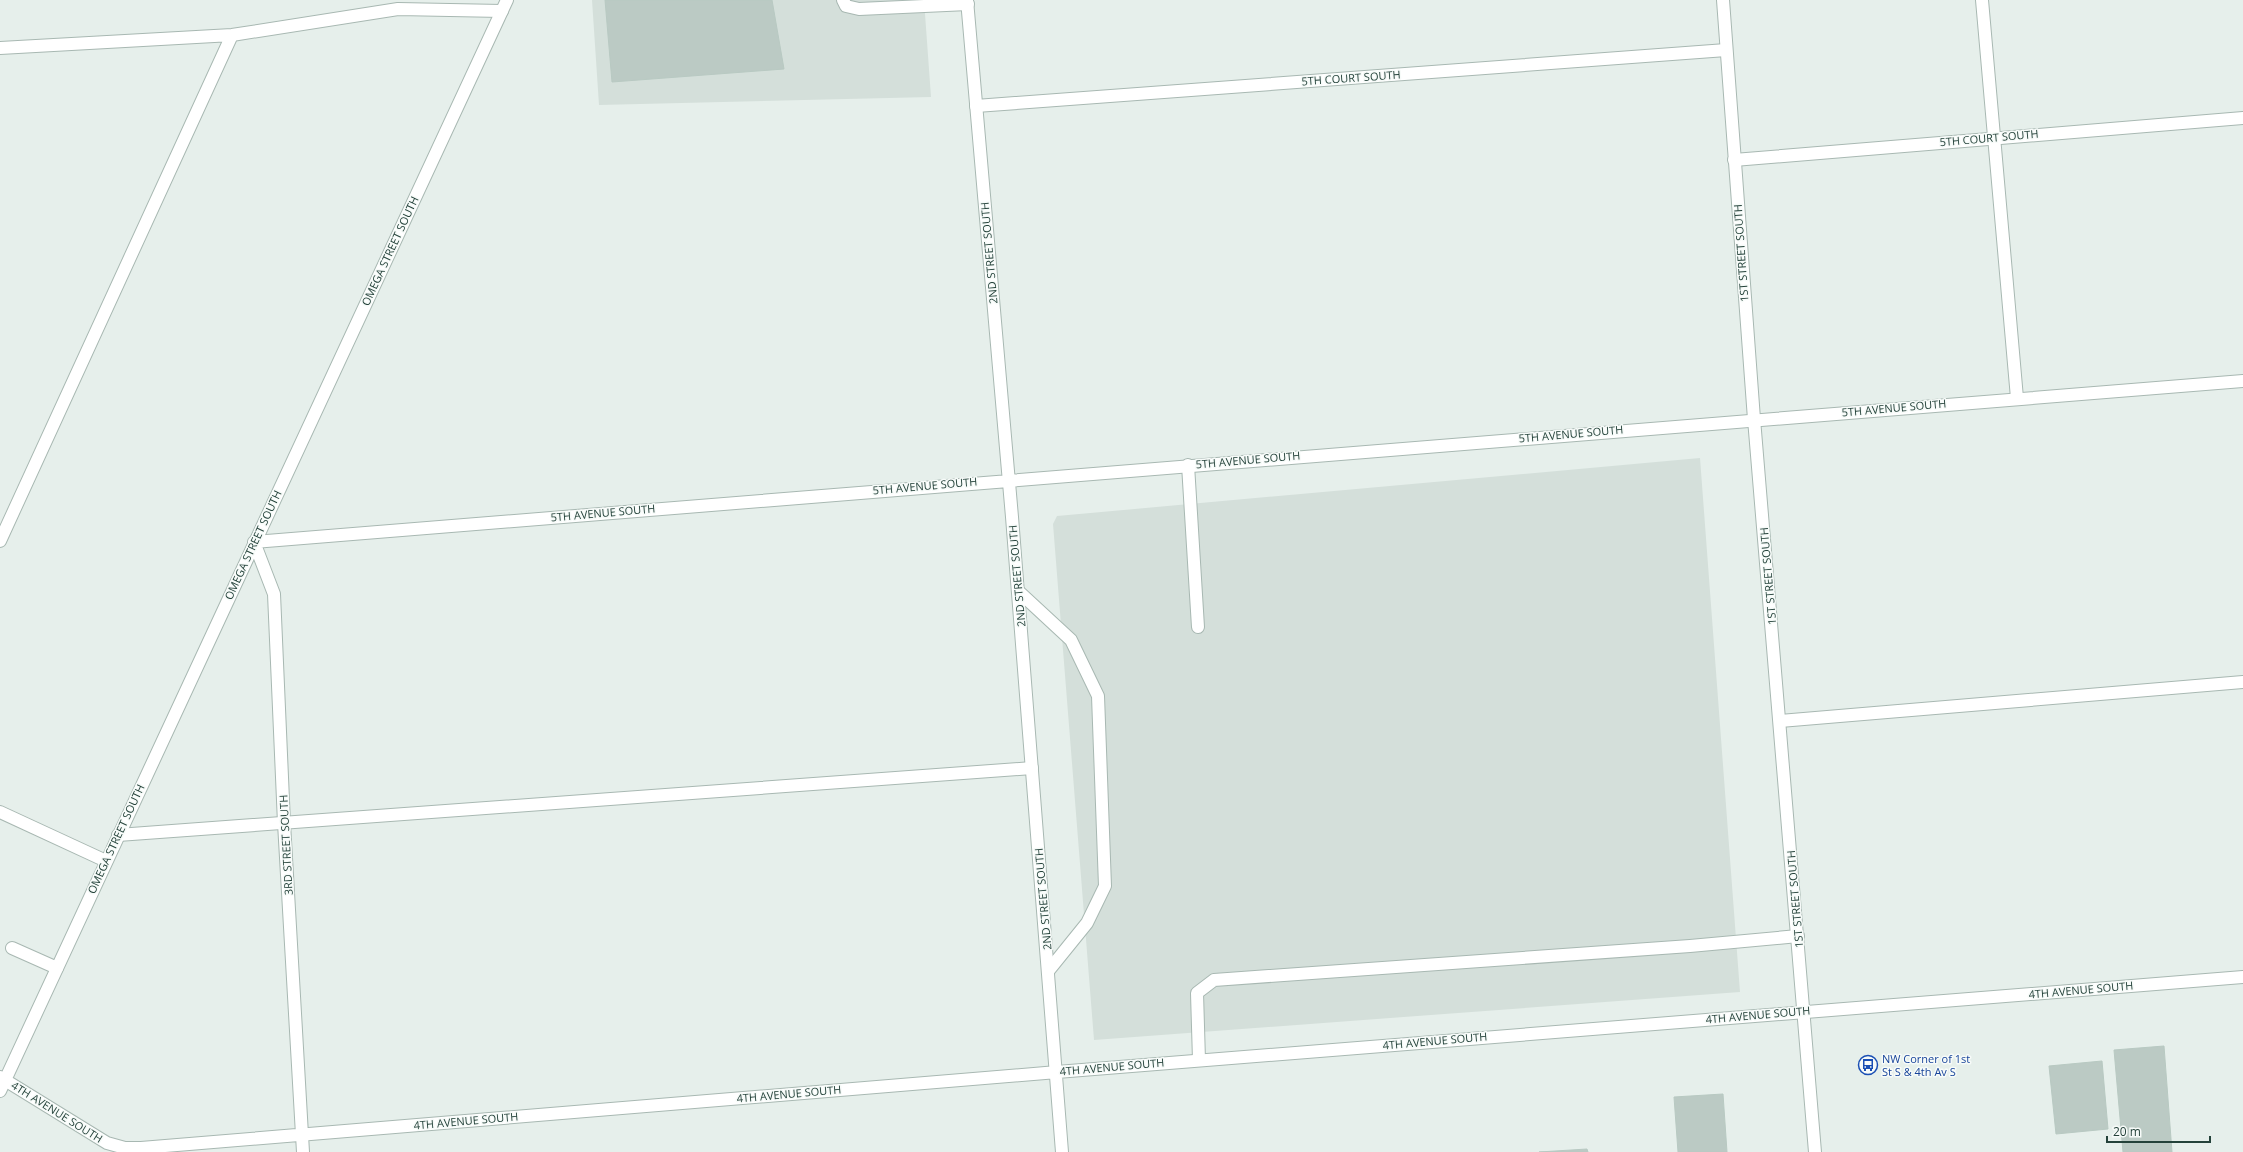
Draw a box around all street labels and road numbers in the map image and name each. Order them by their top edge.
street label: 5TH COURT SOUTH [1301,67,1401,88]
street label: 5TH COURT SOUTH [1939,126,2039,149]
street label: OMEGA STREET SOUTH [358,194,422,308]
street label: 2ND STREET SOUTH [977,201,1000,305]
street label: 1ST STREET SOUTH [1730,204,1751,302]
street label: 5TH AVENUE SOUTH [1841,395,1947,420]
street label: 5TH AVENUE SOUTH [1518,421,1624,446]
street label: 5TH AVENUE SOUTH [1195,447,1301,472]
street label: 5TH AVENUE SOUTH [872,473,978,498]
street label: OMEGA STREET SOUTH [221,488,285,602]
street label: 5TH AVENUE SOUTH [550,500,656,525]
street label: 2ND STREET SOUTH [1005,524,1028,628]
street label: 1ST STREET SOUTH [1756,527,1779,626]
street label: OMEGA STREET SOUTH [84,782,148,896]
street label: 3RD STREET SOUTH [275,794,296,896]
street label: 2ND STREET SOUTH [1031,847,1054,951]
street label: 1ST STREET SOUTH [1783,850,1806,949]
street label: 4TH AVENUE SOUTH [2028,977,2134,1002]
street label: 4TH AVENUE SOUTH [1705,1002,1811,1027]
street label: 4TH AVENUE SOUTH [1382,1028,1488,1053]
street label: 4TH AVENUE SOUTH [1059,1054,1165,1079]
street label: 4TH AVENUE SOUTH [9,1077,106,1146]
street label: 4TH AVENUE SOUTH [736,1081,842,1106]
street label: 4TH AVENUE SOUTH [413,1108,519,1133]

